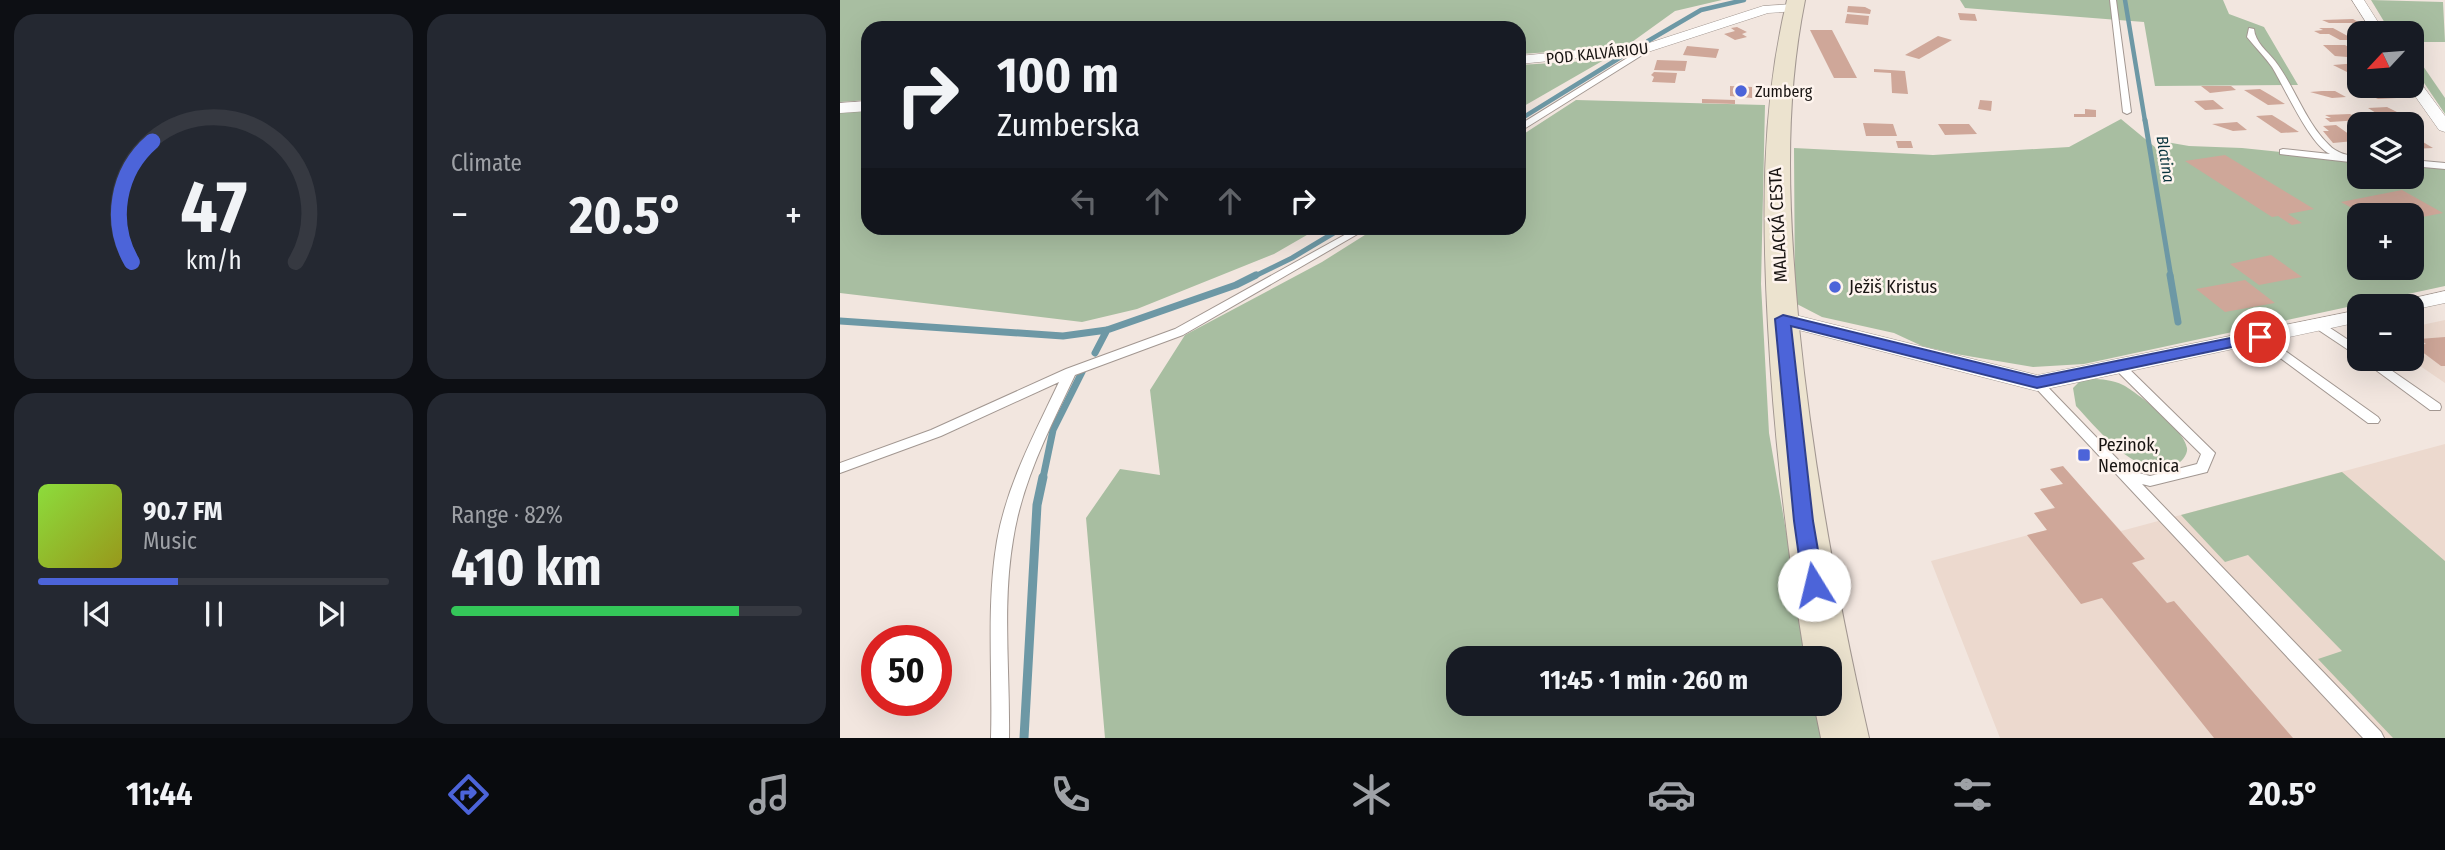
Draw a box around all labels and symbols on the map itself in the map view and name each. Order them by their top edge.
north arrow [2347,21,2424,98]
street label: POD KALVÁRIOU [1545,39,1649,68]
place label: Zumberg [1755,82,1813,101]
marker: Zumberg [1733,83,1749,99]
water label: Blatina [2152,134,2179,184]
street label: MALACKÁ CESTA [1763,167,1792,283]
place label: Ježiš Kristus [1849,276,1938,298]
marker: Ježiš Kristus [1827,279,1843,295]
pin [2230,307,2290,367]
place label: Pezinok, Nemocnica [2098,434,2179,477]
marker: Pezinok, Nemocnica [2076,447,2092,463]
position arrow [1777,548,1851,622]
speed limit sign: 50 [861,625,952,716]

